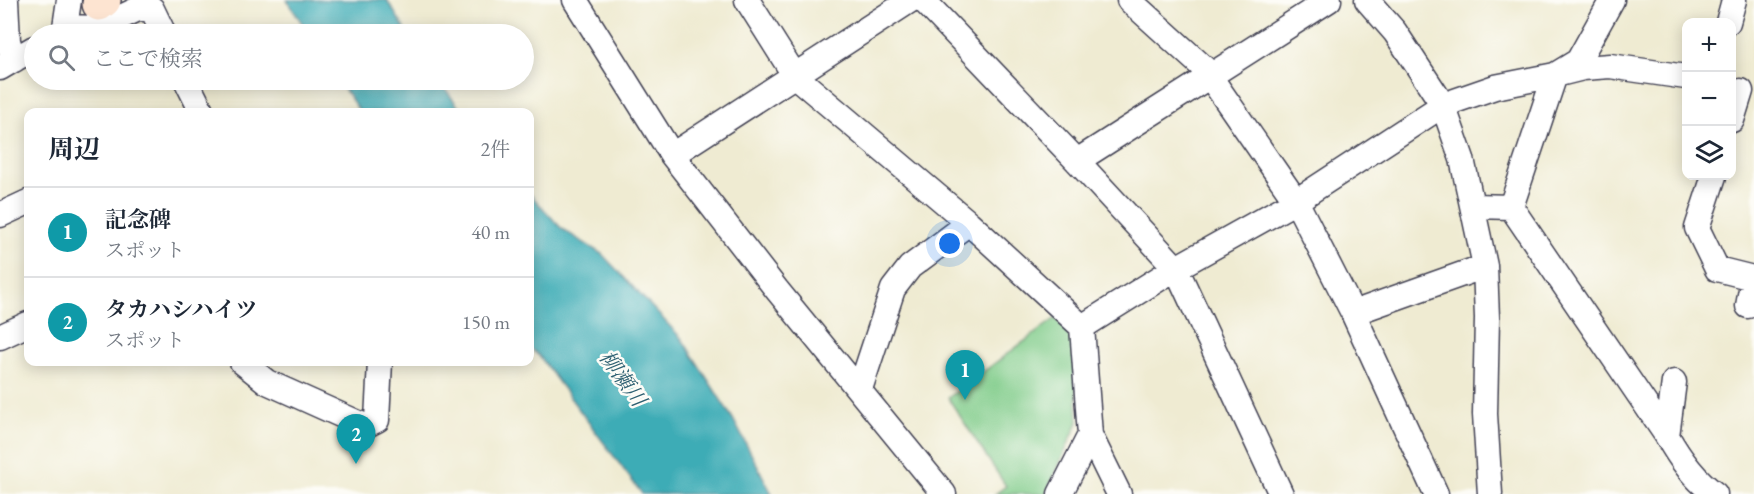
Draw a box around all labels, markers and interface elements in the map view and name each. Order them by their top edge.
map controls [1682,18,1736,180]
button: + [1682,18,1736,72]
search box [24,24,534,90]
icon: search [45,41,78,74]
text: ここで検索 [93,44,203,73]
button: − [1682,72,1736,126]
button: layers [1682,126,1736,180]
text: 周辺 [48,132,100,166]
text: 2件 [480,136,510,162]
text: 記念碑 [105,205,171,234]
text: 1 [62,219,73,245]
text: 40 m [471,219,510,245]
your location [935,229,964,258]
text: スポット [105,237,185,263]
text: タカハシハイツ [105,295,257,324]
text: 2 [62,309,73,335]
text: 150 m [462,309,510,335]
text: スポット [105,327,185,353]
water label: 柳瀬川 [594,345,654,413]
pin: 1 [946,350,984,400]
pin: 2 [336,414,376,464]

